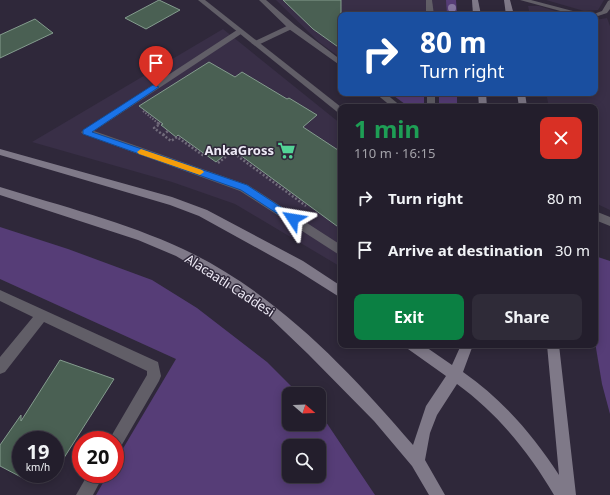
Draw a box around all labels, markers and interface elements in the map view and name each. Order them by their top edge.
text: 80 m [420,23,487,61]
icon: right [354,28,406,80]
pin [139,46,173,87]
icon: arrive [145,52,167,74]
text: Turn right [420,59,504,83]
text: 1 min [354,112,420,145]
button: close [540,117,582,159]
supermarket icon: AnkaGross [277,140,297,160]
place label: AnkaGross [205,141,274,159]
text: 110 m · 16:15 [354,144,435,162]
icon: right [354,187,376,209]
text: Turn right [388,188,463,208]
text: 80 m [547,188,582,208]
position arrow [272,198,314,240]
icon: arrive [354,239,376,261]
text: Arrive at destination [388,240,543,260]
text: 30 m [555,240,590,260]
street label: Alacaatlı Caddesi [182,249,278,321]
button: Exit [354,294,464,340]
button: Share [472,294,582,340]
north arrow [282,387,326,431]
map controls [282,387,326,483]
speed limit sign: 20 [72,431,124,483]
text: 19 [27,438,49,465]
button: search [282,439,326,483]
text: km/h [26,460,50,474]

